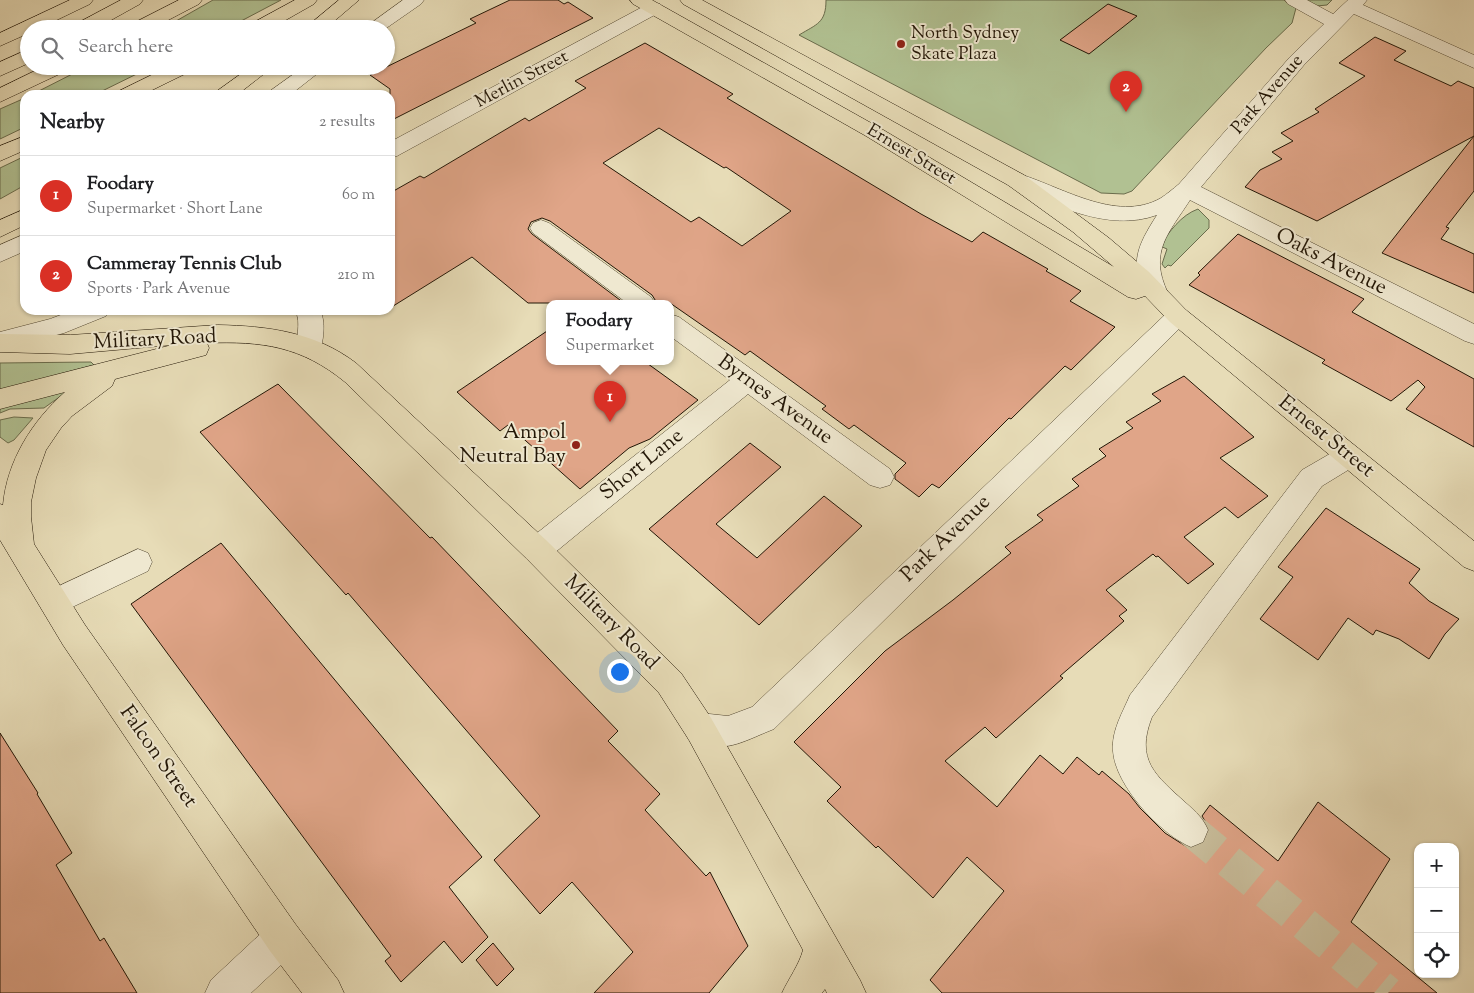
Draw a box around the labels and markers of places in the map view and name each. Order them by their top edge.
place label: North Sydney Skate Plaza [911,21,1019,68]
marker: North Sydney Skate Plaza [895,38,907,50]
pin: 2 [1110,71,1142,112]
pin: 1 [594,381,626,422]
place label: Ampol Neutral Bay [460,418,567,472]
marker: Ampol Neutral Bay [570,439,582,451]

